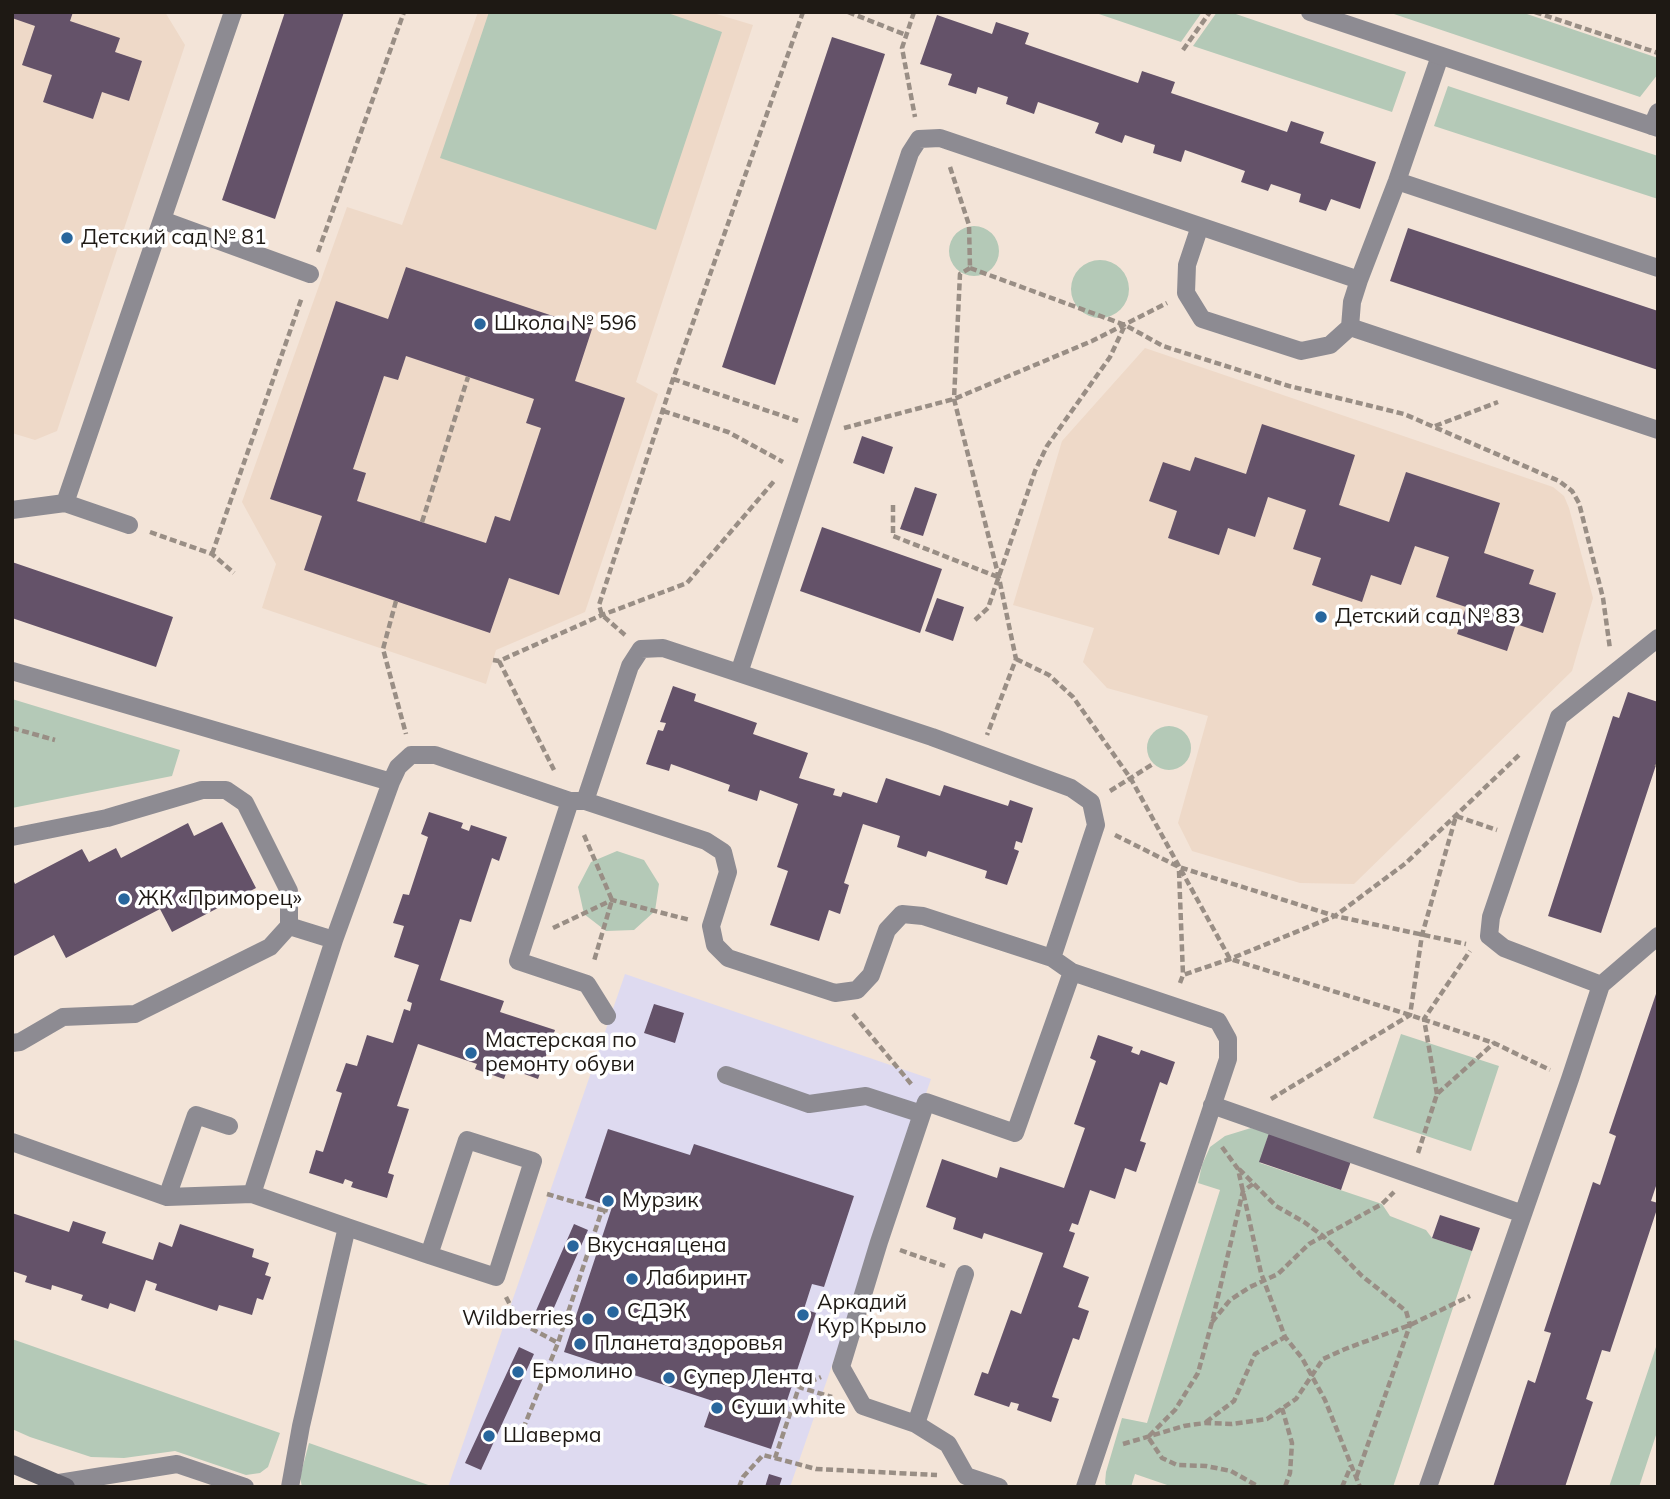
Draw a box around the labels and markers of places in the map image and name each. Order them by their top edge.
place label: Детский сад № 81 [81,225,267,251]
marker: Детский сад № 81 [59,230,75,246]
place label: Школа № 596 [494,311,637,337]
marker: Школа № 596 [472,316,488,332]
place label: Детский сад № 83 [1335,604,1521,630]
marker: Детский сад № 83 [1313,609,1329,625]
place label: ЖК «Приморец» [138,886,302,912]
marker: ЖК «Приморец» [116,891,132,907]
place label: Мастерская по ремонту обуви [485,1028,637,1078]
marker: Мастерская по ремонту обуви [463,1045,479,1061]
place label: Мурзик [622,1188,699,1214]
marker: Мурзик [600,1193,616,1209]
place label: Вкусная цена [587,1233,727,1259]
marker: Вкусная цена [565,1238,581,1254]
place label: Лабиринт [646,1266,747,1292]
marker: Лабиринт [624,1271,640,1287]
place label: Аркадий Кур Крыло [817,1290,927,1340]
place label: СДЭК [627,1299,686,1325]
marker: СДЭК [605,1304,621,1320]
place label: Wildberries [462,1306,574,1332]
marker: Аркадий Кур Крыло [795,1307,811,1323]
marker: Wildberries [580,1311,596,1327]
place label: Планета здоровья [594,1331,783,1357]
marker: Планета здоровья [572,1336,588,1352]
place label: Ермолино [532,1359,633,1385]
marker: Ермолино [510,1364,526,1380]
place label: Супер Лента [683,1365,813,1391]
marker: Супер Лента [661,1370,677,1386]
place label: Суши white [731,1395,846,1421]
marker: Суши white [709,1400,725,1416]
place label: Шаверма [503,1423,602,1449]
marker: Шаверма [481,1428,497,1444]

